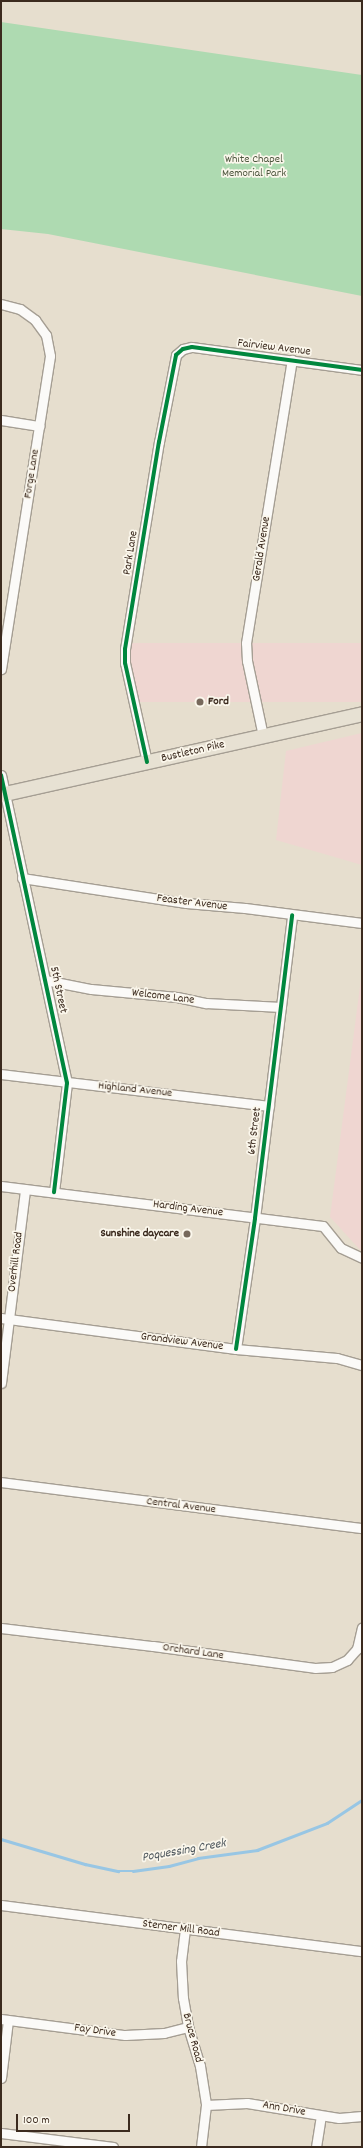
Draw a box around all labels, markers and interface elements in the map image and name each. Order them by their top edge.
park label: White Chapel Memorial Park [222,153,286,181]
street label: Fairview Avenue [237,336,311,360]
street label: Forge Lane [21,448,43,500]
street label: Gerald Avenue [250,516,274,582]
street label: Park Lane [120,530,142,576]
place label: Ford [208,695,229,709]
marker: Ford [195,697,205,707]
street label: Bustleton Pike [160,738,226,766]
street label: Feaster Avenue [156,892,228,914]
street label: 5th Street [46,965,70,1015]
street label: Welcome Lane [131,986,195,1008]
street label: Highland Avenue [97,1079,173,1101]
street label: 6th Street [245,1106,265,1156]
street label: Harding Avenue [152,1198,224,1220]
place label: Sunshine daycare [100,1227,179,1241]
marker: Sunshine daycare [182,1229,192,1239]
street label: Overhill Road [5,1231,27,1293]
street label: Grandview Avenue [140,1330,224,1354]
street label: Central Avenue [146,1495,216,1517]
street label: Orchard Lane [162,1641,224,1663]
water label: Poquessing Creek [141,1837,227,1867]
street label: Sterner Mill Road [142,1917,220,1941]
street label: Bruce Road [178,2012,206,2064]
street label: Fay Drive [73,2021,117,2041]
street label: Ann Drive [261,2098,307,2120]
scale bar [18,2106,132,2132]
text: 100 m [23,2112,50,2129]

